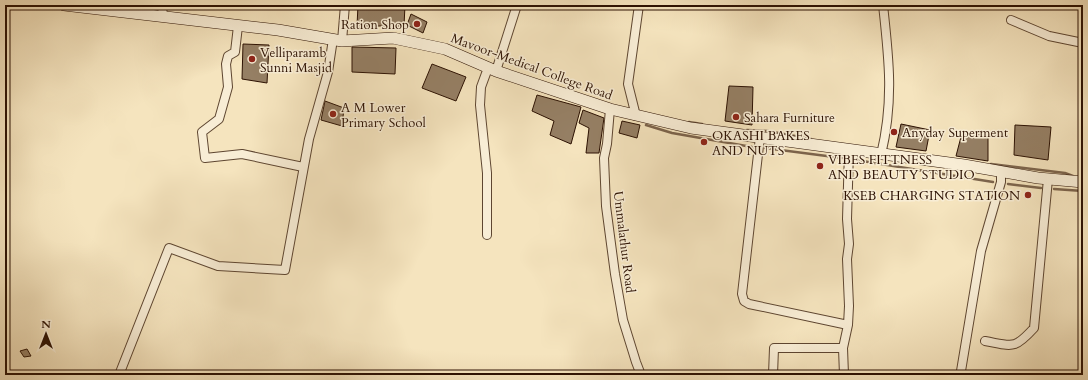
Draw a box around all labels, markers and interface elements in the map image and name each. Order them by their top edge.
place label: Ration Shop [341,16,409,34]
marker: Ration Shop [412,19,422,29]
street label: Mavoor-Medical College Road [448,29,615,105]
place label: Velliparamb Sunni Masjid [260,44,332,77]
marker: Velliparamb Sunni Masjid [247,54,257,64]
place label: A M Lower Primary School [341,99,426,132]
marker: A M Lower Primary School [328,109,338,119]
place label: Sahara Furniture [744,109,835,127]
marker: Sahara Furniture [731,112,741,122]
place label: Anyday Superment [902,124,1008,142]
place label: OKASHI BAKES AND NUTS [712,127,810,160]
marker: Anyday Superment [889,127,899,137]
marker: OKASHI BAKES AND NUTS [699,137,709,147]
place label: VIBES FITTNESS AND BEAUTY STUDIO [828,151,975,184]
marker: VIBES FITTNESS AND BEAUTY STUDIO [815,161,825,171]
place label: KSEB CHARGING STATION [843,187,1020,205]
street label: Ummalathur Road [609,190,639,294]
marker: KSEB CHARGING STATION [1023,190,1033,200]
north arrow [26,314,66,354]
text: N [41,317,51,332]

